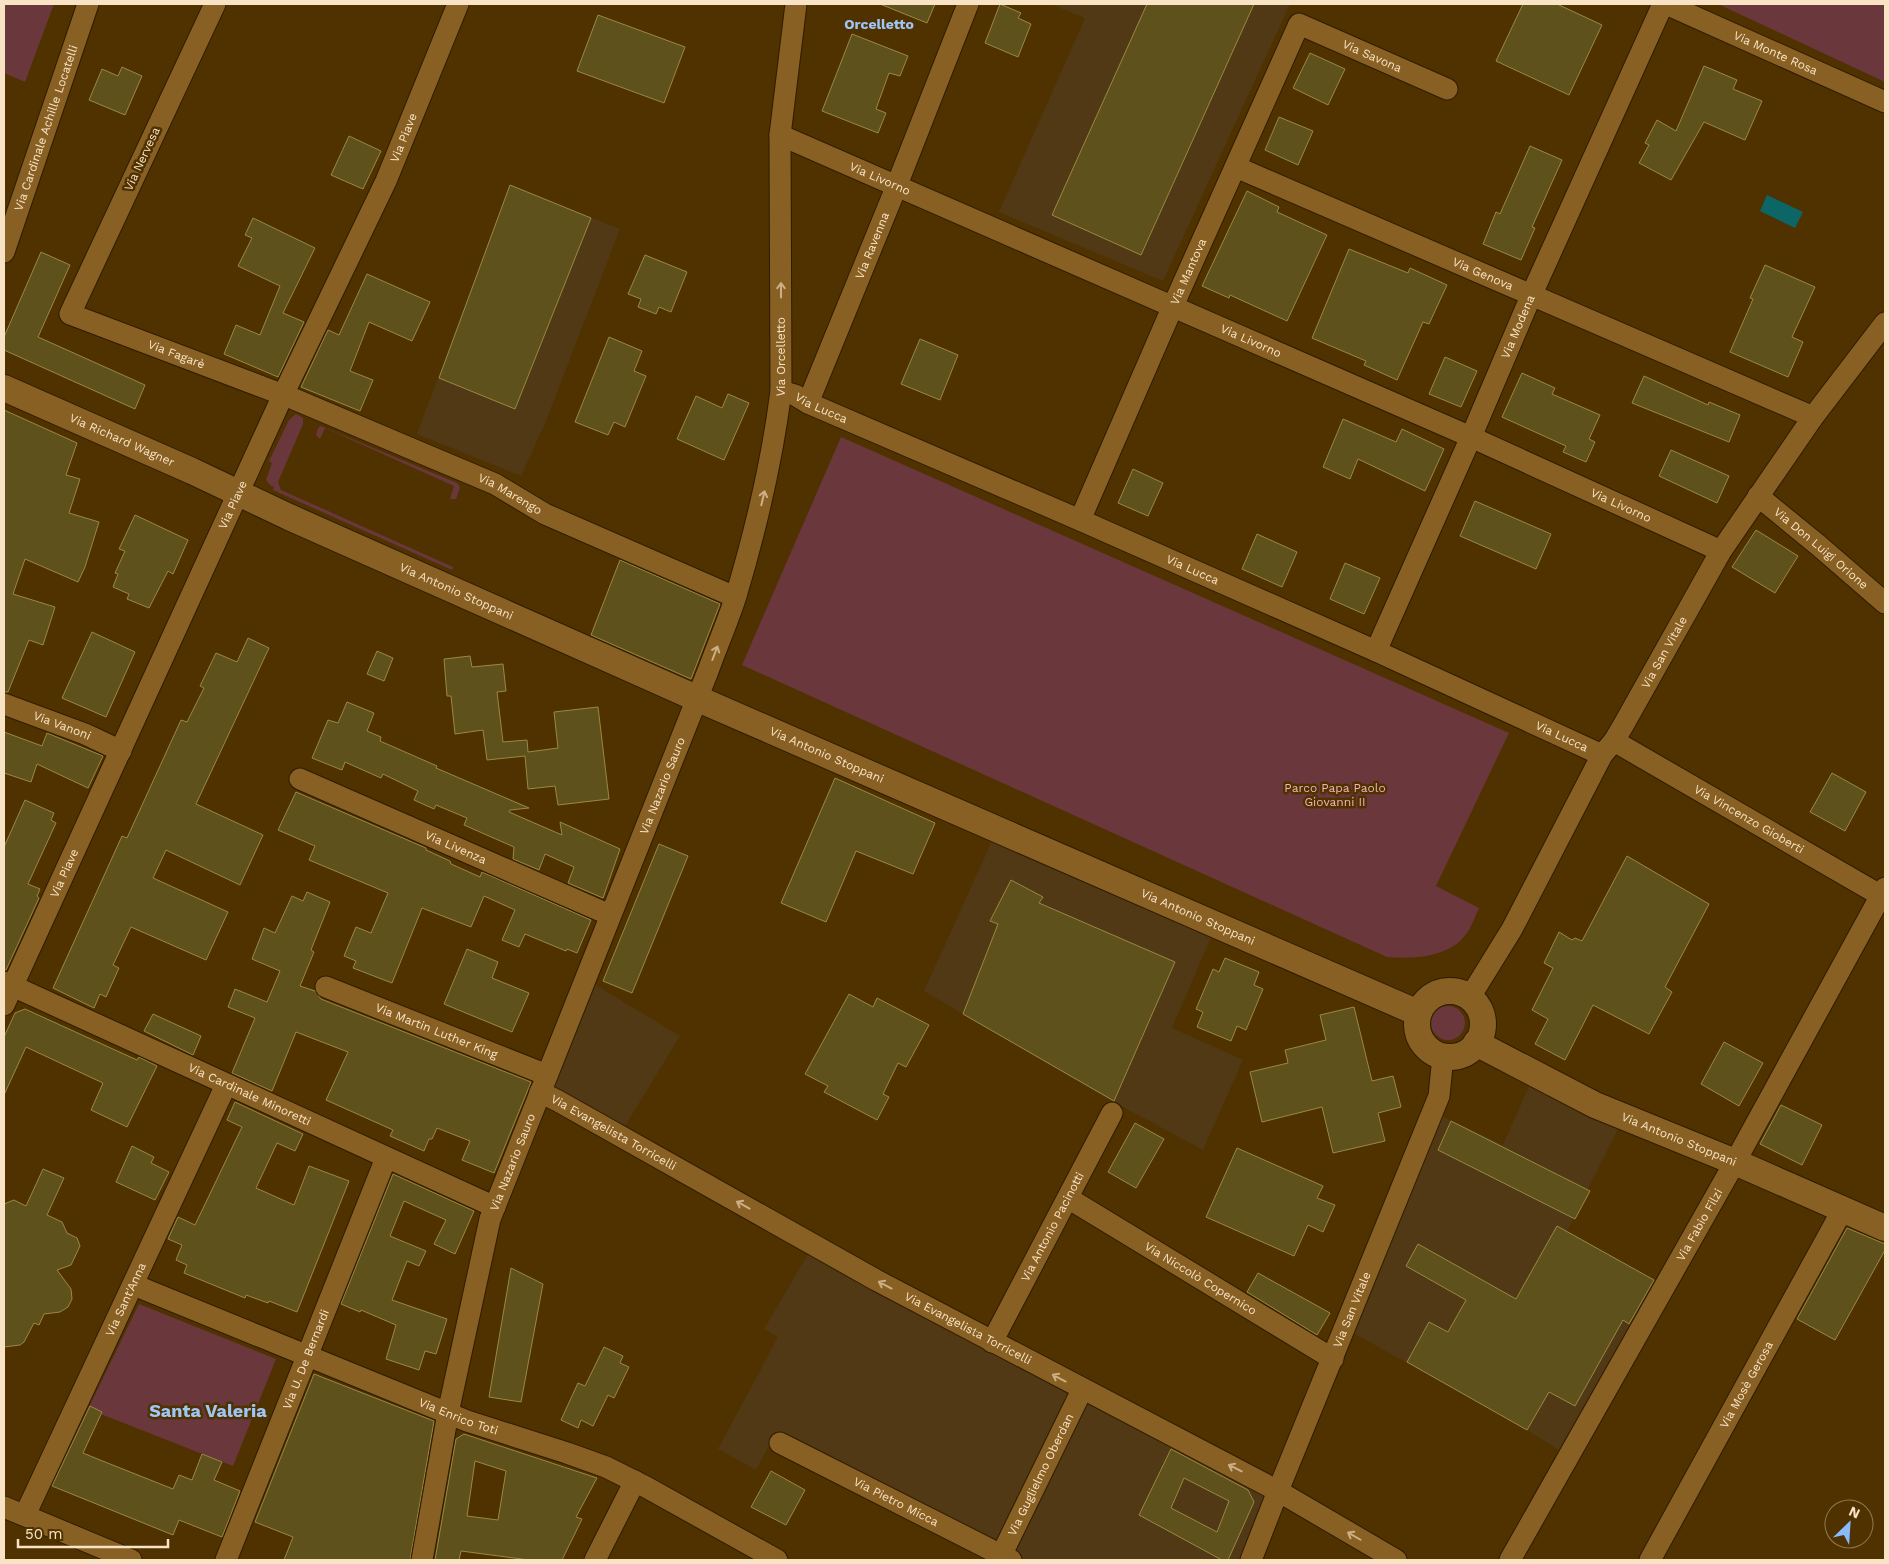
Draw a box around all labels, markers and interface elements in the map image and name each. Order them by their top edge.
district label: Orcelletto [844,16,914,32]
street label: Via Monte Rosa [1731,28,1820,78]
street label: Via Savona [1340,37,1404,75]
street label: Via Cardinale Achille Locatelli [11,43,81,213]
street label: Via Piave [387,111,420,164]
street label: Via Nervesa [121,125,163,193]
street label: Via Livorno [847,159,912,198]
street label: Via Ravenna [852,210,892,281]
street label: Via Mantova [1167,236,1209,307]
street label: Via Genova [1450,255,1516,293]
one-way arrow [776,282,786,298]
street label: Via Modena [1498,293,1538,361]
street label: Via Orcelletto [773,317,788,397]
street label: Via Livorno [1218,321,1284,360]
street label: Via Fagarè [146,337,207,372]
street label: Via Lucca [792,390,850,426]
street label: Via Richard Wagner [67,411,177,469]
street label: Via Marengo [476,471,545,518]
street label: Via Piave [216,478,250,531]
street label: Via Livorno [1589,486,1654,525]
one-way arrow [759,490,768,506]
street label: Via Don Luigi Orione [1771,505,1871,592]
street label: Via Lucca [1164,552,1221,588]
street label: Via Antonio Stoppani [397,560,515,623]
street label: Via San Vitale [1638,614,1690,691]
one-way arrow [711,645,720,660]
street label: Via Vanoni [31,708,93,743]
street label: Via Lucca [1533,718,1590,755]
street label: Via Antonio Stoppani [768,724,886,786]
street label: Via Nazario Sauro [637,735,688,836]
park label: Parco Papa Paolo Giovanni II [1284,781,1386,809]
street label: Via Vincenzo Gioberti [1692,782,1806,857]
street label: Via Livenza [423,828,489,867]
street label: Via Piave [47,847,82,900]
street label: Via Antonio Stoppani [1139,886,1257,948]
street label: Via Martin Luther King [373,1000,500,1062]
street label: Via Cardinale Minoretti [186,1060,313,1129]
street label: Via Evangelista Torricelli [549,1092,679,1173]
street label: Via Antonio Stoppani [1619,1110,1739,1169]
street label: Via Nazario Sauro [487,1111,538,1213]
street label: Via Antonio Pacinotti [1018,1170,1087,1284]
street label: Via Fabio Filzi [1673,1186,1725,1264]
one-way arrow [737,1200,751,1210]
street label: Via Niccolò Copernico [1142,1239,1259,1318]
street label: Via Sant'Anna [103,1260,149,1338]
street label: Via San Vitale [1330,1270,1374,1350]
one-way arrow [877,1280,892,1290]
street label: Via Evangelista Torricelli [902,1289,1034,1367]
street label: Via U. De Bernardi [280,1307,332,1411]
street label: Via Mosè Gerosa [1717,1339,1776,1431]
one-way arrow [1052,1372,1067,1382]
street label: Via Enrico Toti [417,1395,500,1437]
district label: Santa Valeria [149,1400,267,1421]
street label: Via Guglielmo Oberdan [1005,1411,1076,1538]
one-way arrow [1227,1463,1242,1473]
street label: Via Pietro Micca [851,1474,941,1529]
north arrow [1824,1499,1874,1549]
text: N [1846,1503,1863,1522]
scale bar [18,1516,168,1548]
text: 50 m [25,1525,62,1543]
one-way arrow [1348,1530,1362,1540]

